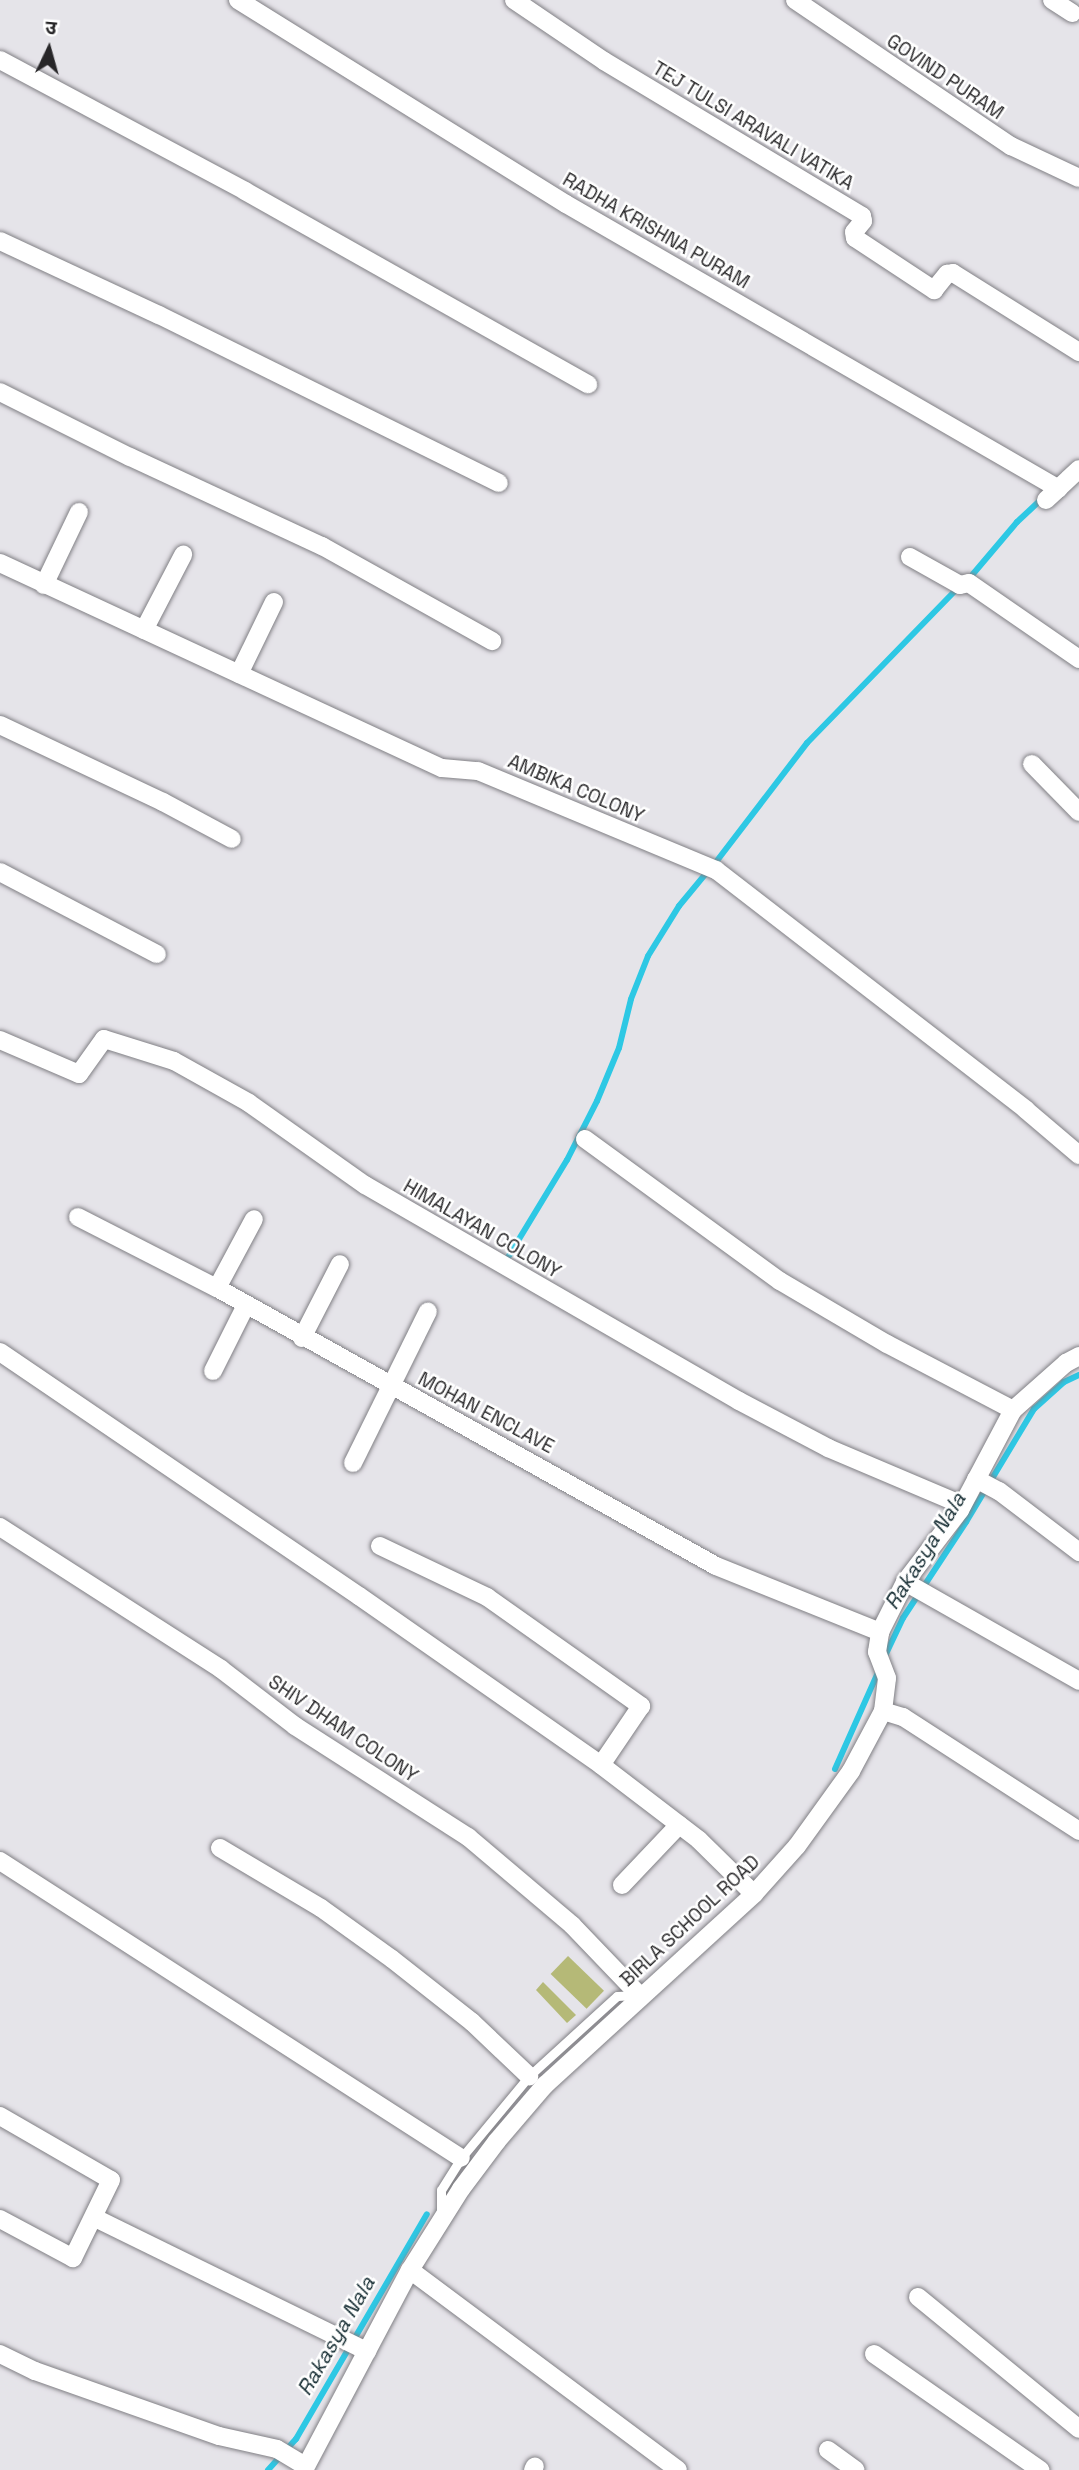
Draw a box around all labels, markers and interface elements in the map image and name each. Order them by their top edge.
north arrow [14,14,84,84]
text: उ [44,15,58,41]
street label: GOVIND PURAM [882,30,1008,124]
street label: TEJ TULSI ARAVALI VATIKA [648,57,858,195]
street label: RADHA KRISHNA PURAM [558,168,754,294]
street label: AMBIKA COLONY [504,750,648,828]
street label: HIMALAYAN COLONY [399,1175,565,1283]
street label: MOHAN ENCLAVE [414,1368,558,1458]
water label: Rakasya Nala [879,1488,971,1614]
street label: SHIV DHAM COLONY [264,1670,422,1788]
street label: BIRLA SCHOOL ROAD [615,1850,765,1992]
water label: Rakasya Nala [292,2272,380,2400]

